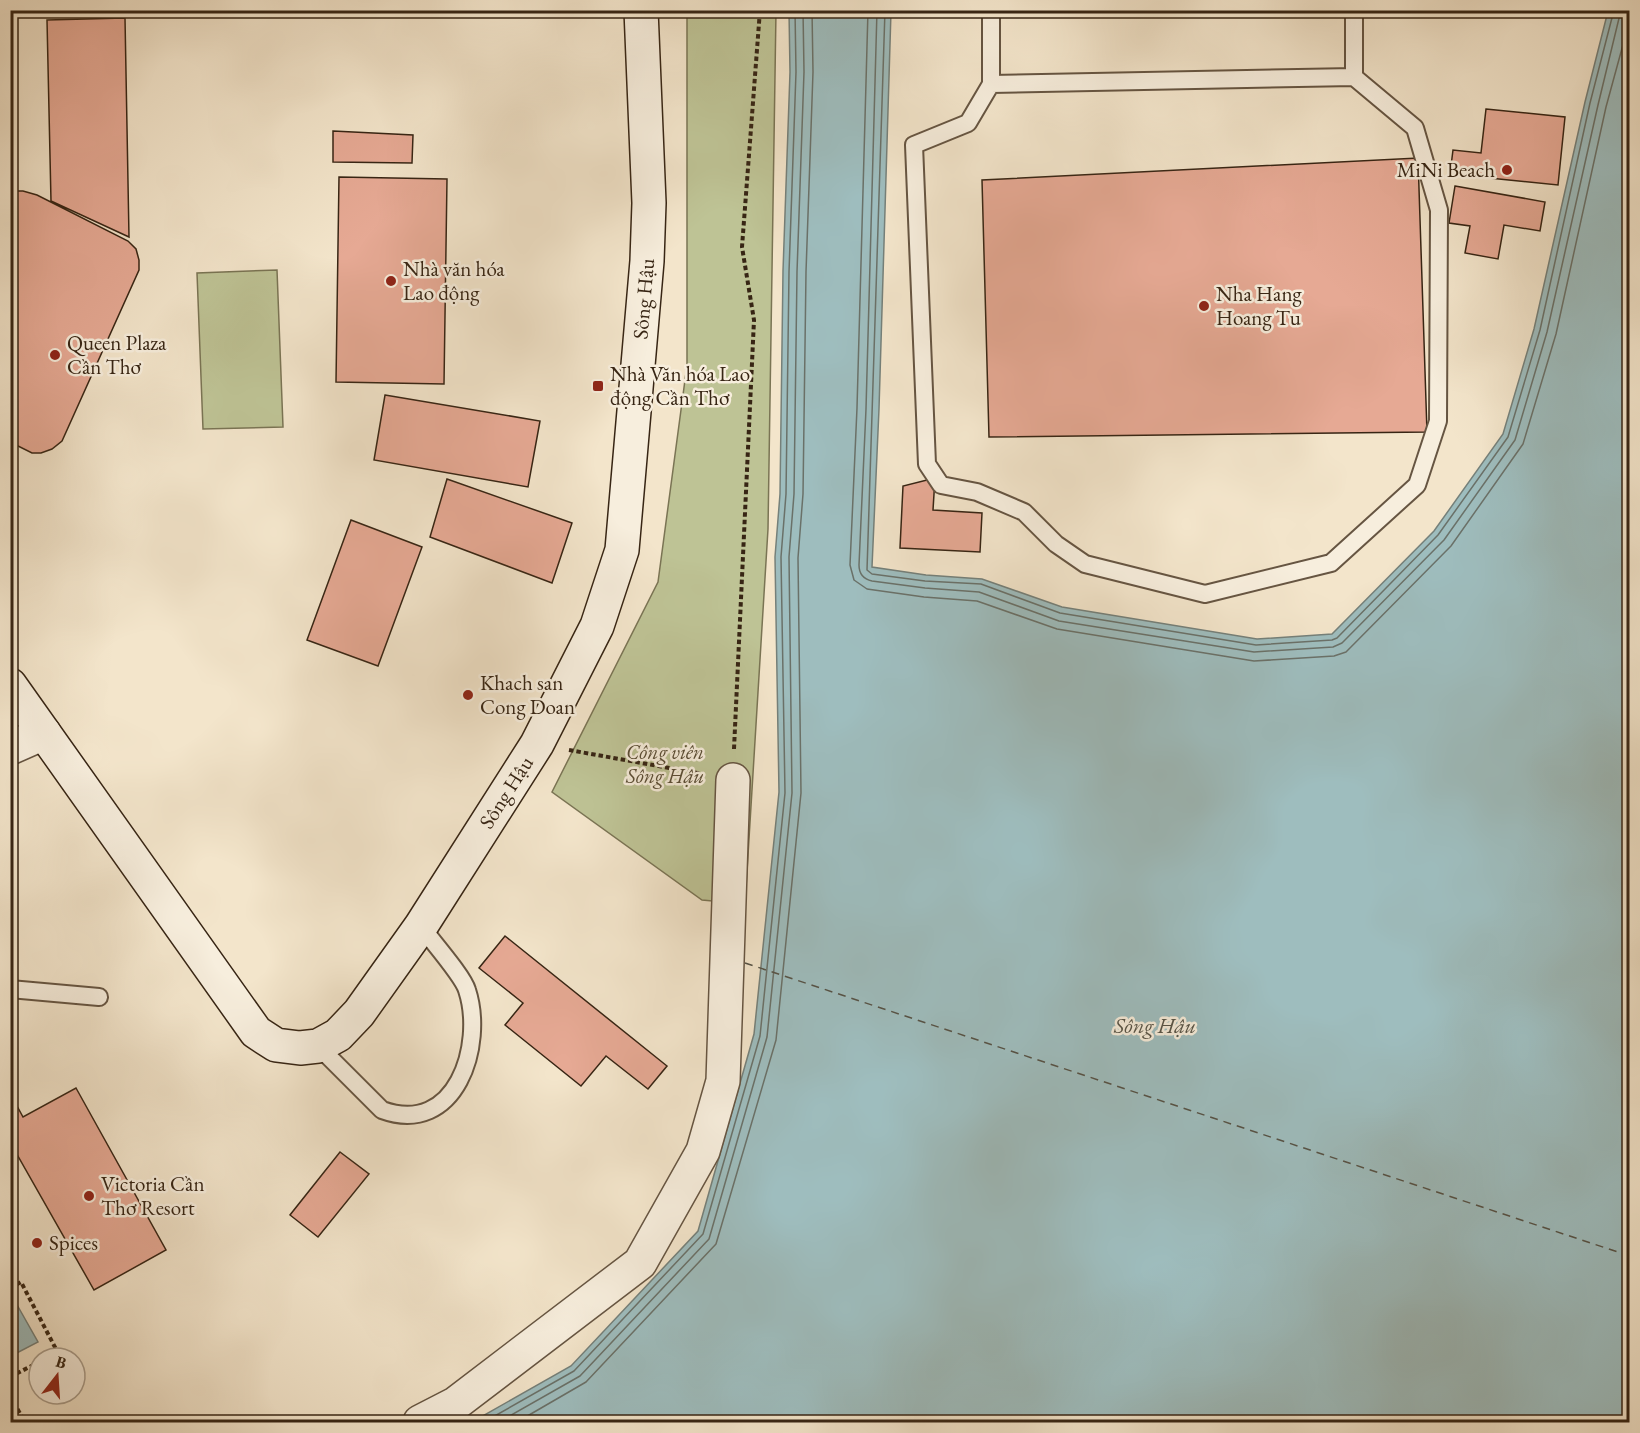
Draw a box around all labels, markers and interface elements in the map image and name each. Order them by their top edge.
place label: MiNi Beach [1397,156,1495,183]
marker: MiNi Beach [1500,163,1514,177]
place label: Nhà văn hóa Lao động [403,255,505,306]
street label: Sông Hậu [626,257,660,340]
marker: Nhà văn hóa Lao động [384,274,398,288]
place label: Nha Hang Hoang Tu [1216,280,1303,331]
marker: Nha Hang Hoang Tu [1197,299,1211,313]
place label: Queen Plaza Cần Thơ [67,329,167,380]
marker: Queen Plaza Cần Thơ [48,348,62,362]
place label: Nhà Văn hóa Lao động Cần Thơ [610,360,750,411]
marker: Nhà Văn hóa Lao động Cần Thơ [591,379,605,393]
place label: Khach san Cong Doan [480,669,575,720]
marker: Khach san Cong Doan [461,688,475,702]
park label: Công viên Sông Hậu [625,738,704,789]
street label: Sông Hậu [473,751,539,834]
water label: Sông Hậu [1113,1011,1196,1040]
place label: Victoria Cần Thơ Resort [101,1170,205,1221]
marker: Victoria Cần Thơ Resort [82,1189,96,1203]
place label: Spices [49,1229,98,1256]
marker: Spices [30,1236,44,1250]
north arrow [27,1346,87,1406]
text: B [53,1351,69,1374]

